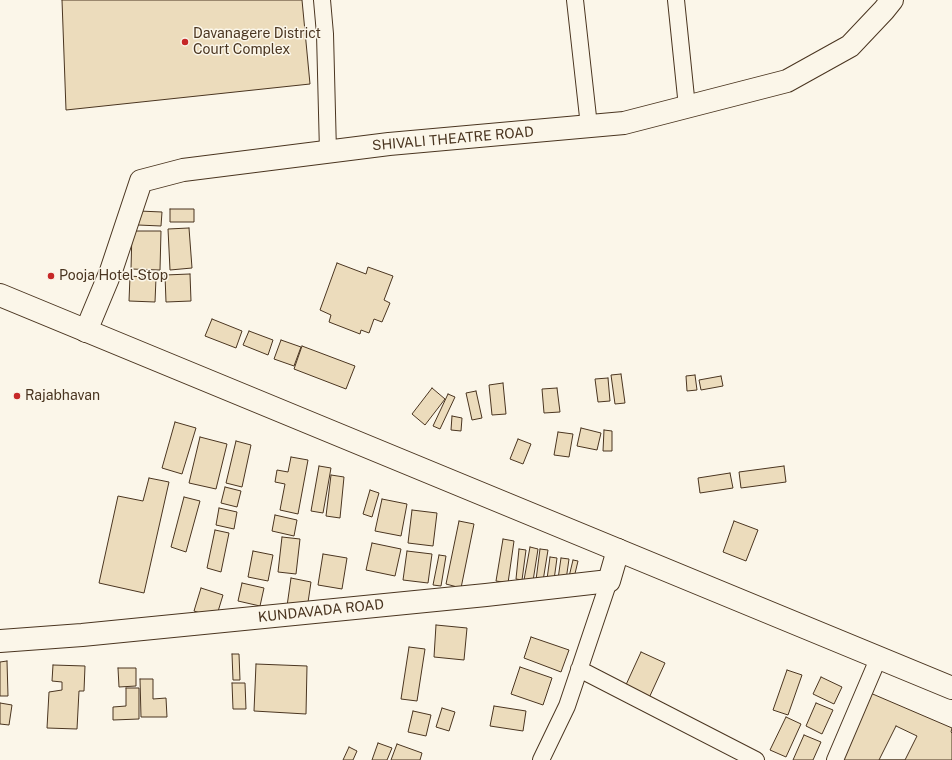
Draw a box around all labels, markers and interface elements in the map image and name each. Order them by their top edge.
place label: Davanagere District Court Complex [193,26,321,58]
marker: Davanagere District Court Complex [180,37,190,47]
street label: SHIVALI THEATRE ROAD [371,124,535,154]
place label: Pooja Hotel Stop [59,268,168,284]
marker: Pooja Hotel Stop [46,271,56,281]
place label: Rajabhavan [25,388,100,404]
marker: Rajabhavan [12,391,22,401]
street label: KUNDAVADA ROAD [257,596,385,626]

